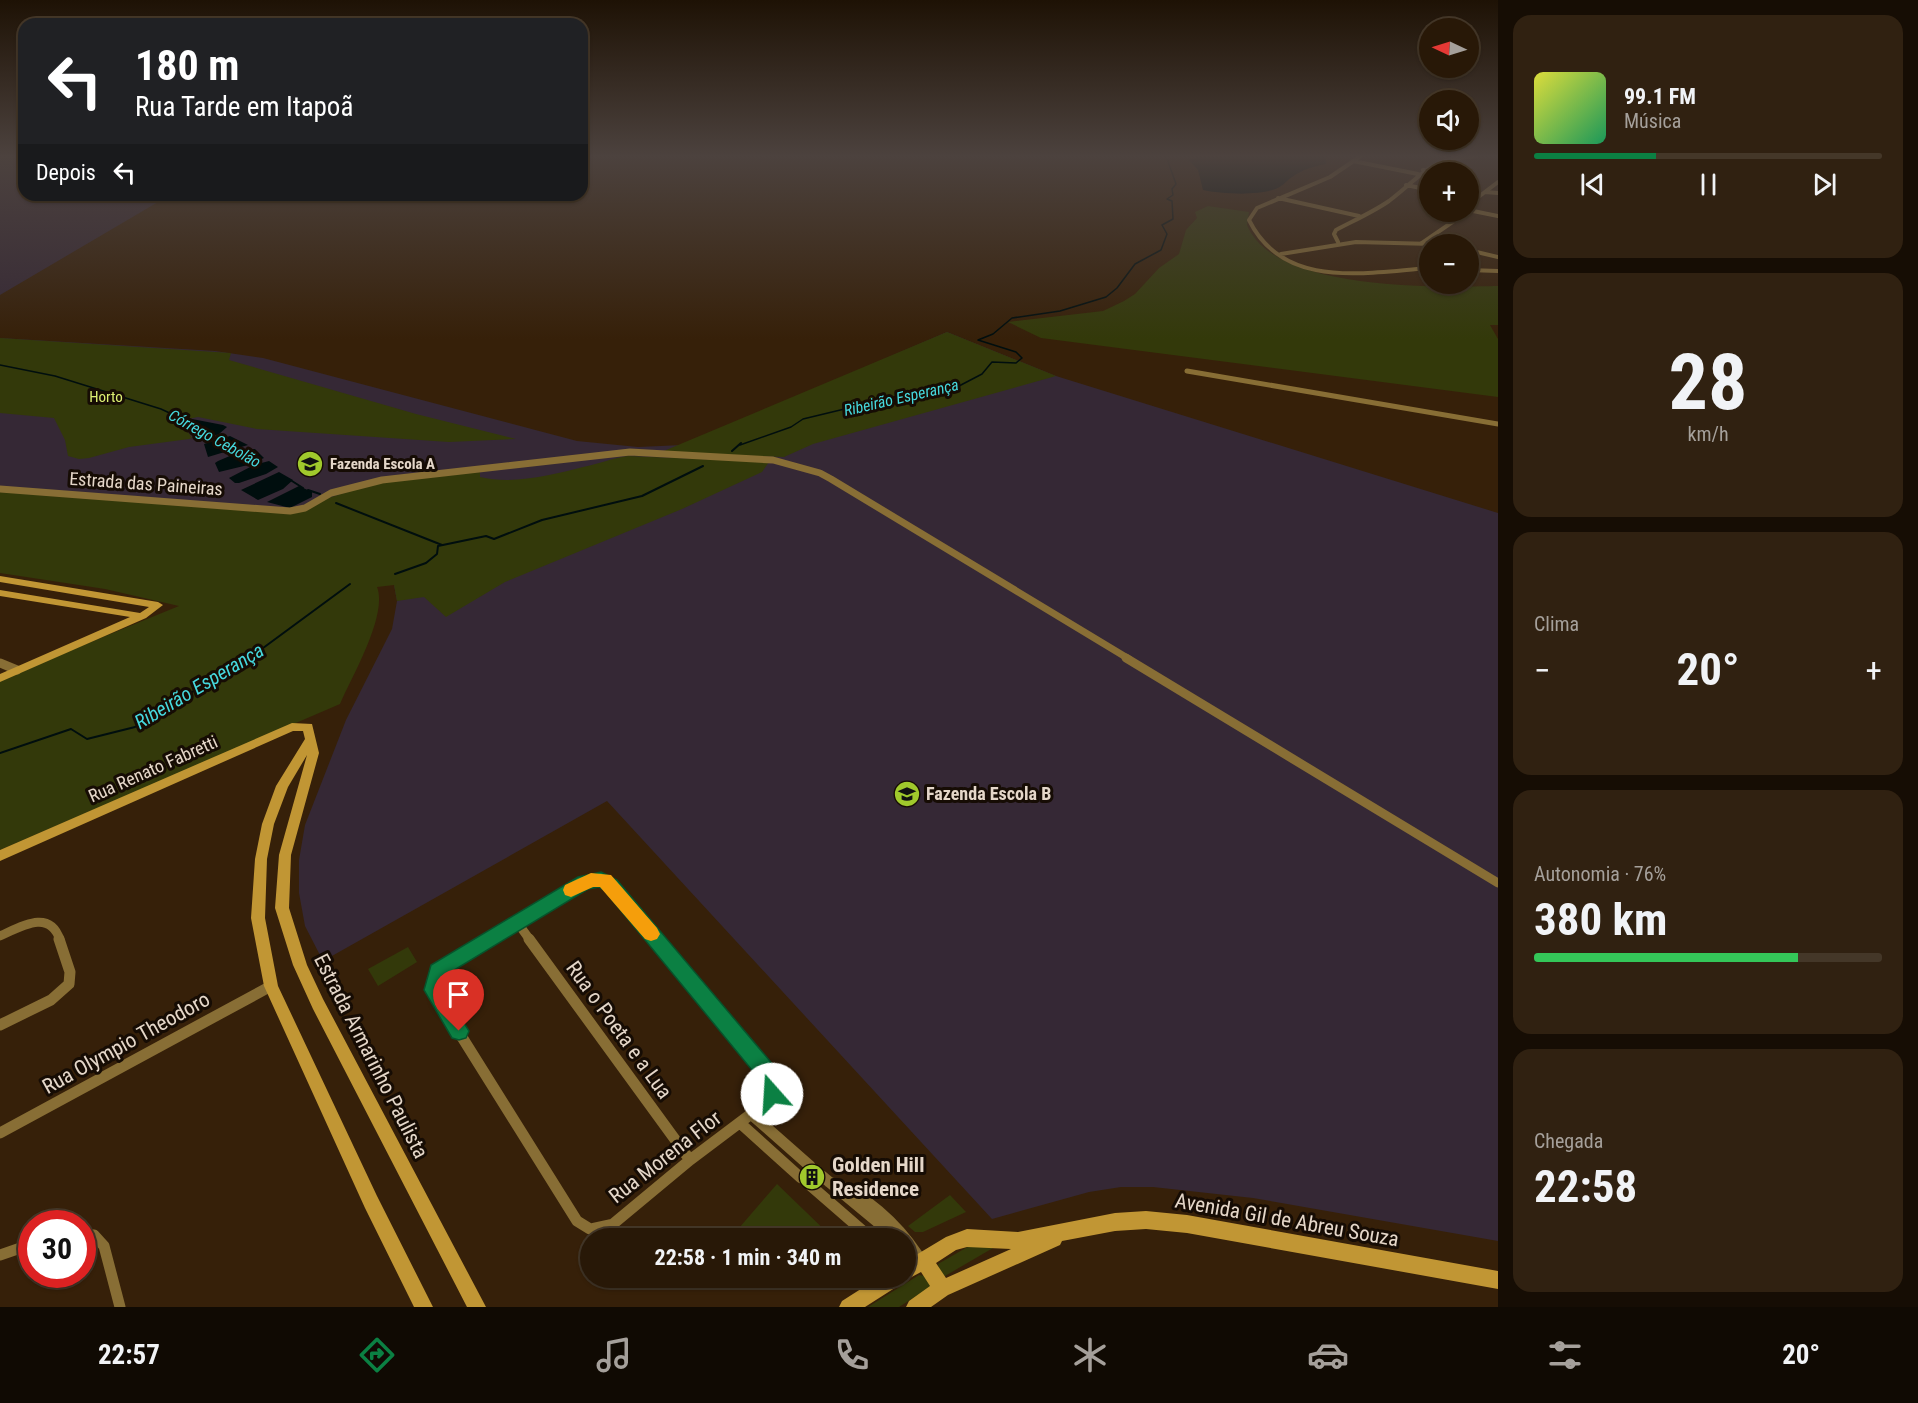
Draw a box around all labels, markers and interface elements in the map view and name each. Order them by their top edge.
north arrow [1419,18,1479,78]
map controls [1419,18,1479,294]
text: 180 m [135,41,240,90]
icon: left [36,42,114,120]
text: 99.1 FM [1624,84,1696,109]
button: sound [1419,90,1479,150]
text: Rua Tarde em Itapoã [135,91,353,123]
text: Música [1624,109,1681,133]
icon: left [108,156,141,189]
text: Depois [36,160,96,185]
button: + [1419,162,1479,222]
icon: previous [1576,168,1609,201]
icon: pause [1692,168,1725,201]
icon: next [1808,168,1841,201]
button: − [1419,234,1479,294]
text: 28 [1669,337,1747,428]
water label: Ribeirão Esperança [842,375,960,420]
park label: Horto [89,388,123,406]
water label: Córrego Cebolão [165,405,264,472]
text: km/h [1687,422,1729,446]
school or university icon: Fazenda Escola A [295,449,325,479]
place label: Fazenda Escola A [330,455,435,473]
street label: Estrada das Paineiras [69,468,223,499]
text: Clima [1534,612,1579,636]
water label: Ribeirão Esperança [130,638,268,734]
text: 20° [1677,643,1740,696]
text: − [1534,651,1551,690]
text: + [1866,651,1882,690]
street label: Rua Renato Fabretti [85,731,221,806]
school or university icon: Fazenda Escola B [892,779,922,809]
place label: Fazenda Escola B [926,783,1051,804]
text: Autonomia · 76% [1534,862,1666,886]
text: 380 km [1534,893,1667,946]
street label: Estrada Armarinho Paulista [309,950,433,1162]
street label: Rua o Poeta e a Lua [561,957,677,1103]
pin [433,969,484,1031]
icon: arrive [442,978,475,1011]
street label: Rua Olympio Theodoro [38,987,214,1099]
position arrow [740,1062,804,1126]
street label: Rua Morena Flor [604,1106,726,1208]
text: Chegada [1534,1129,1603,1153]
place label: Golden Hill Residence [832,1153,924,1201]
text: 22:58 [1534,1160,1637,1213]
building icon: Golden Hill Residence [797,1162,827,1192]
street label: Avenida Gil de Abreu Souza [1173,1188,1401,1252]
speed limit sign: 30 [18,1210,96,1288]
text: 22:58 · 1 min · 340 m [655,1245,841,1270]
icon: directions [356,1334,398,1376]
icon: music [593,1334,635,1376]
icon: phone [831,1334,873,1376]
icon: climate [1069,1334,1111,1376]
icon: car [1307,1334,1349,1376]
icon: filters [1544,1334,1586,1376]
text: 22:57 [98,1339,160,1371]
text: 20° [1782,1339,1820,1371]

